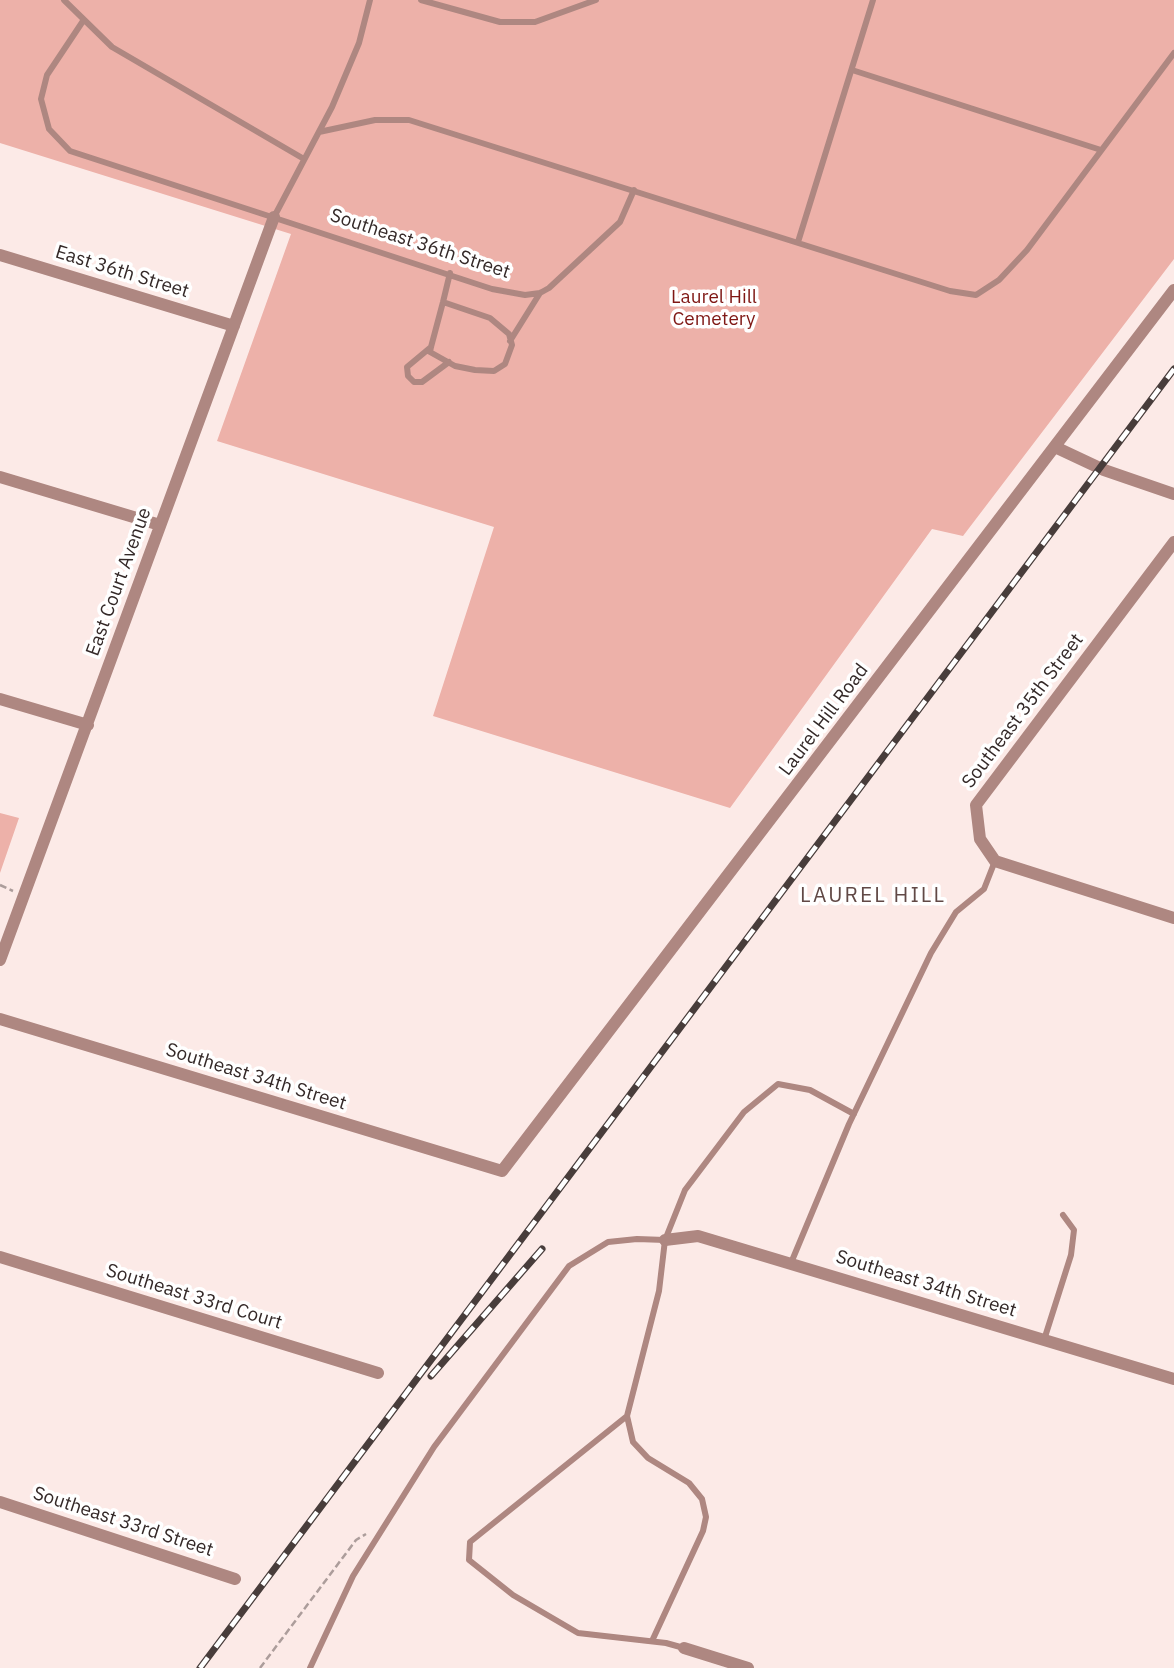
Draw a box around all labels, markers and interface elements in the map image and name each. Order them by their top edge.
street label: Southeast 36th Street [327,204,513,284]
street label: East 36th Street [53,241,191,303]
park label: Laurel Hill Cemetery [671,287,757,331]
street label: East Court Avenue [82,505,156,659]
street label: Southeast 35th Street [957,629,1089,793]
street label: Laurel Hill Road [775,660,873,780]
district label: LAUREL HILL [801,883,945,909]
street label: Southeast 34th Street [163,1039,349,1115]
street label: Southeast 34th Street [833,1246,1019,1322]
street label: Southeast 33rd Court [103,1259,285,1335]
street label: Southeast 33rd Street [30,1482,216,1562]

